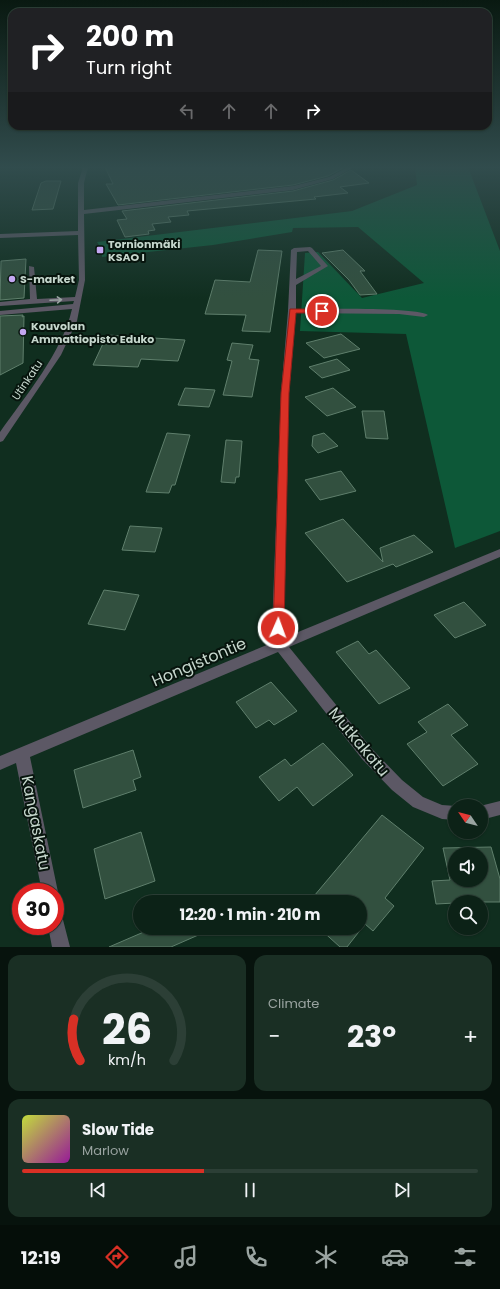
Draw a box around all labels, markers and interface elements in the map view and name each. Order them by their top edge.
text: 200 m [86,17,174,56]
icon: right [20,24,72,76]
text: Turn right [86,55,172,80]
icon: left [176,100,198,122]
icon: ahead [218,100,240,122]
icon: ahead [260,100,282,122]
icon: right [302,100,324,122]
place label: Tornionmäki KSAO I [108,236,180,265]
marker: Tornionmäki KSAO I [95,245,105,255]
place label: S-market [20,271,76,287]
marker: S-market [7,274,17,284]
pin [305,294,339,328]
one-way arrow [49,296,62,303]
icon: arrive [311,300,333,322]
place label: Kouvolan Ammattiopisto Eduko [31,318,154,347]
marker: Kouvolan Ammattiopisto Eduko [18,327,28,337]
street label: Utinkatu [8,357,46,403]
position arrow [257,607,299,649]
street label: Hongistontie [148,632,250,692]
street label: Mutkakatu [323,702,395,782]
street label: Kangaskatu [16,774,56,872]
north arrow [448,799,488,839]
map controls [448,799,488,935]
button: sound [448,847,488,887]
speed limit sign: 30 [12,883,64,935]
button: search [448,895,488,935]
text: 12:20 · 1 min · 210 m [180,904,320,925]
text: Climate [268,994,319,1013]
text: 26 [102,1000,152,1059]
text: 23° [347,1015,396,1058]
text: − [268,1021,280,1052]
text: + [463,1021,478,1052]
text: km/h [108,1050,146,1070]
text: Slow Tide [82,1119,154,1140]
text: Marlow [82,1141,129,1160]
icon: previous [87,1179,109,1201]
icon: pause [239,1179,261,1201]
icon: next [391,1179,413,1201]
icon: directions [103,1243,131,1271]
icon: music [172,1243,200,1271]
icon: phone [242,1243,270,1271]
icon: climate [312,1243,340,1271]
icon: car [381,1243,409,1271]
icon: filters [451,1243,479,1271]
text: 12:19 [21,1245,61,1270]

